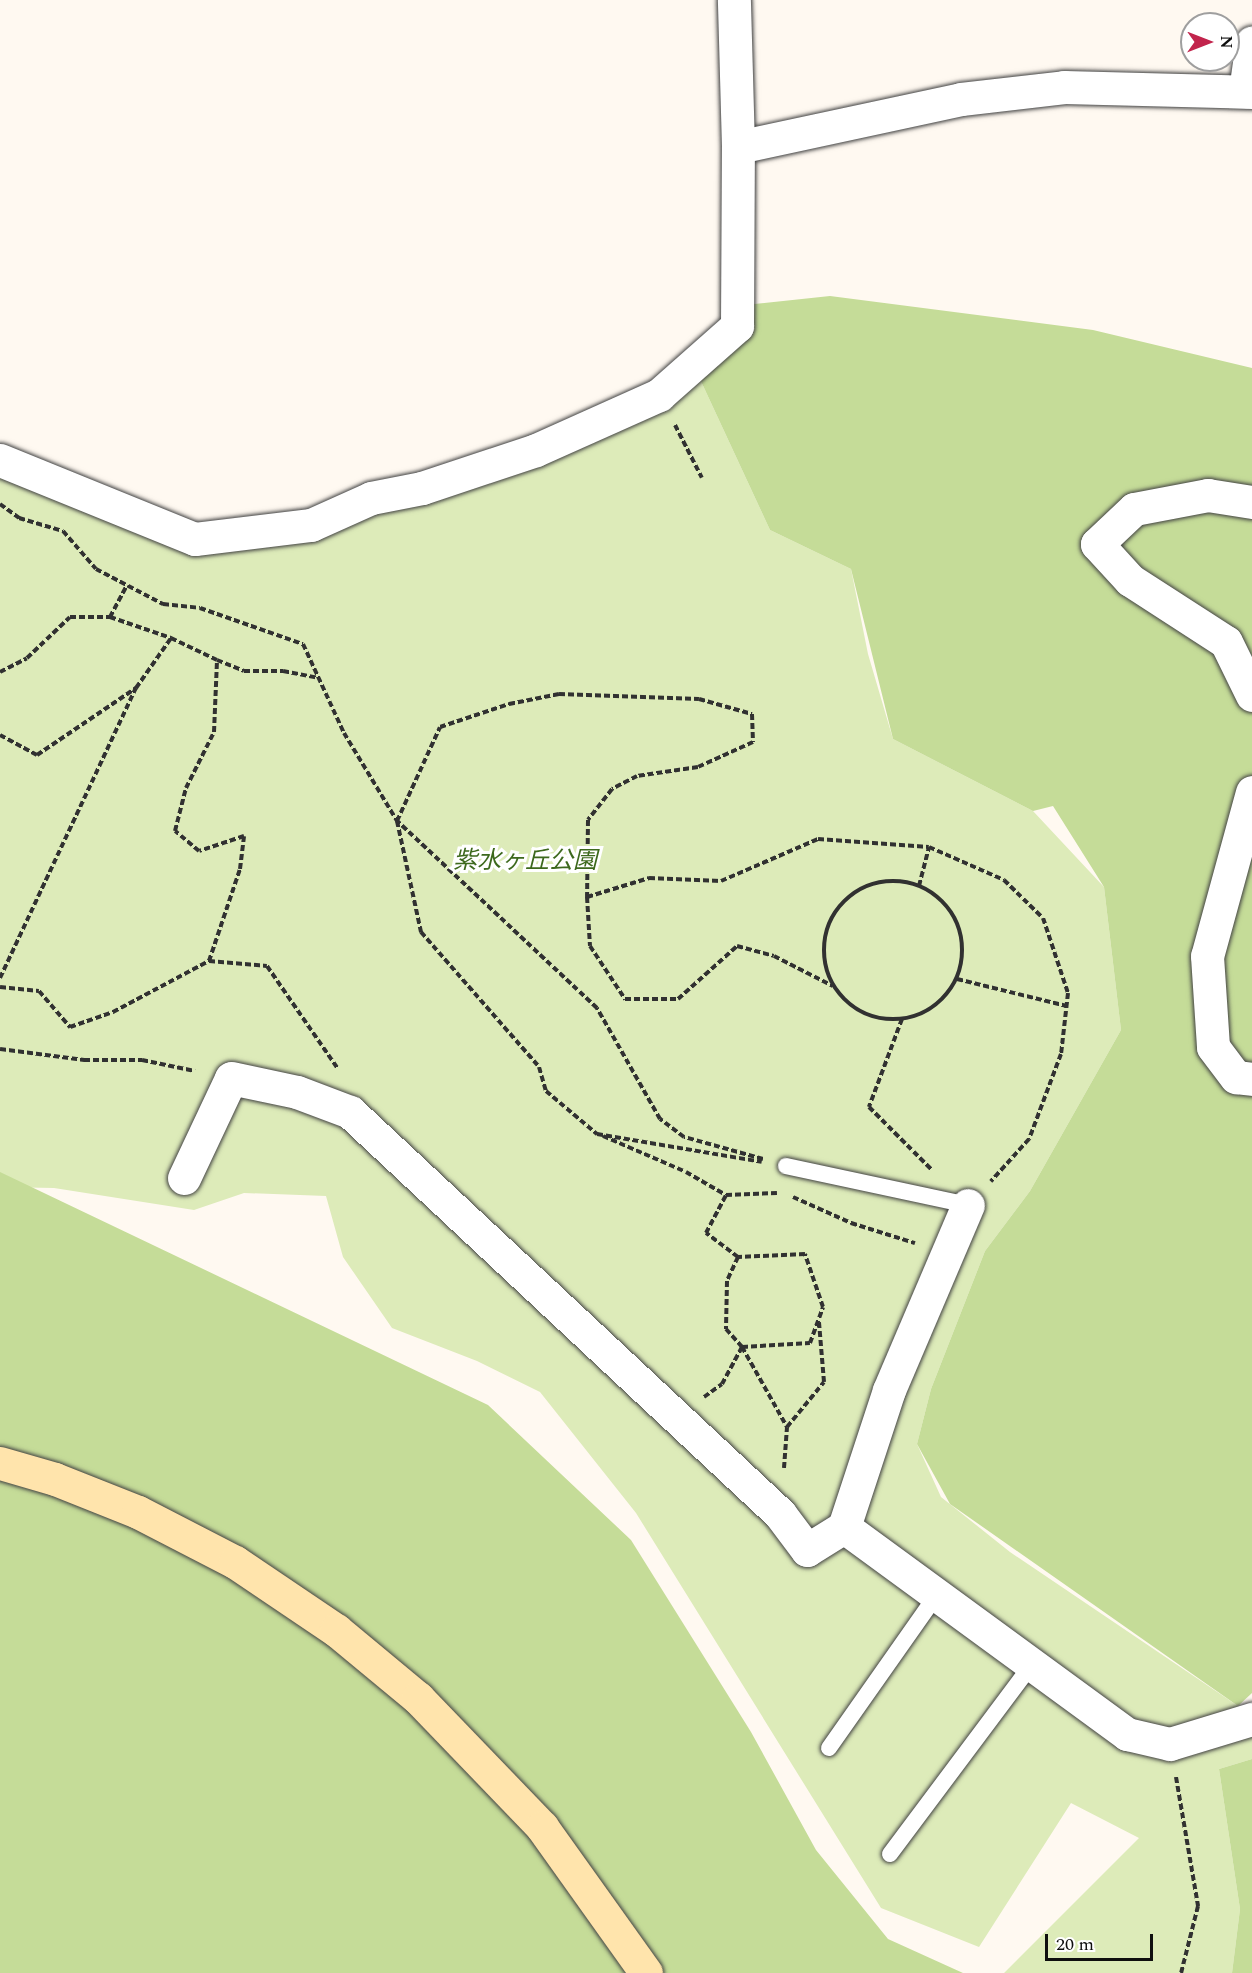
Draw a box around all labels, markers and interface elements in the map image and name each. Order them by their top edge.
north arrow [1180,12,1240,72]
text: N [1214,35,1238,49]
park label: 紫水ヶ丘公園 [453,848,597,876]
scale bar [1048,1922,1156,1960]
text: 20 m [1056,1931,1094,1958]

